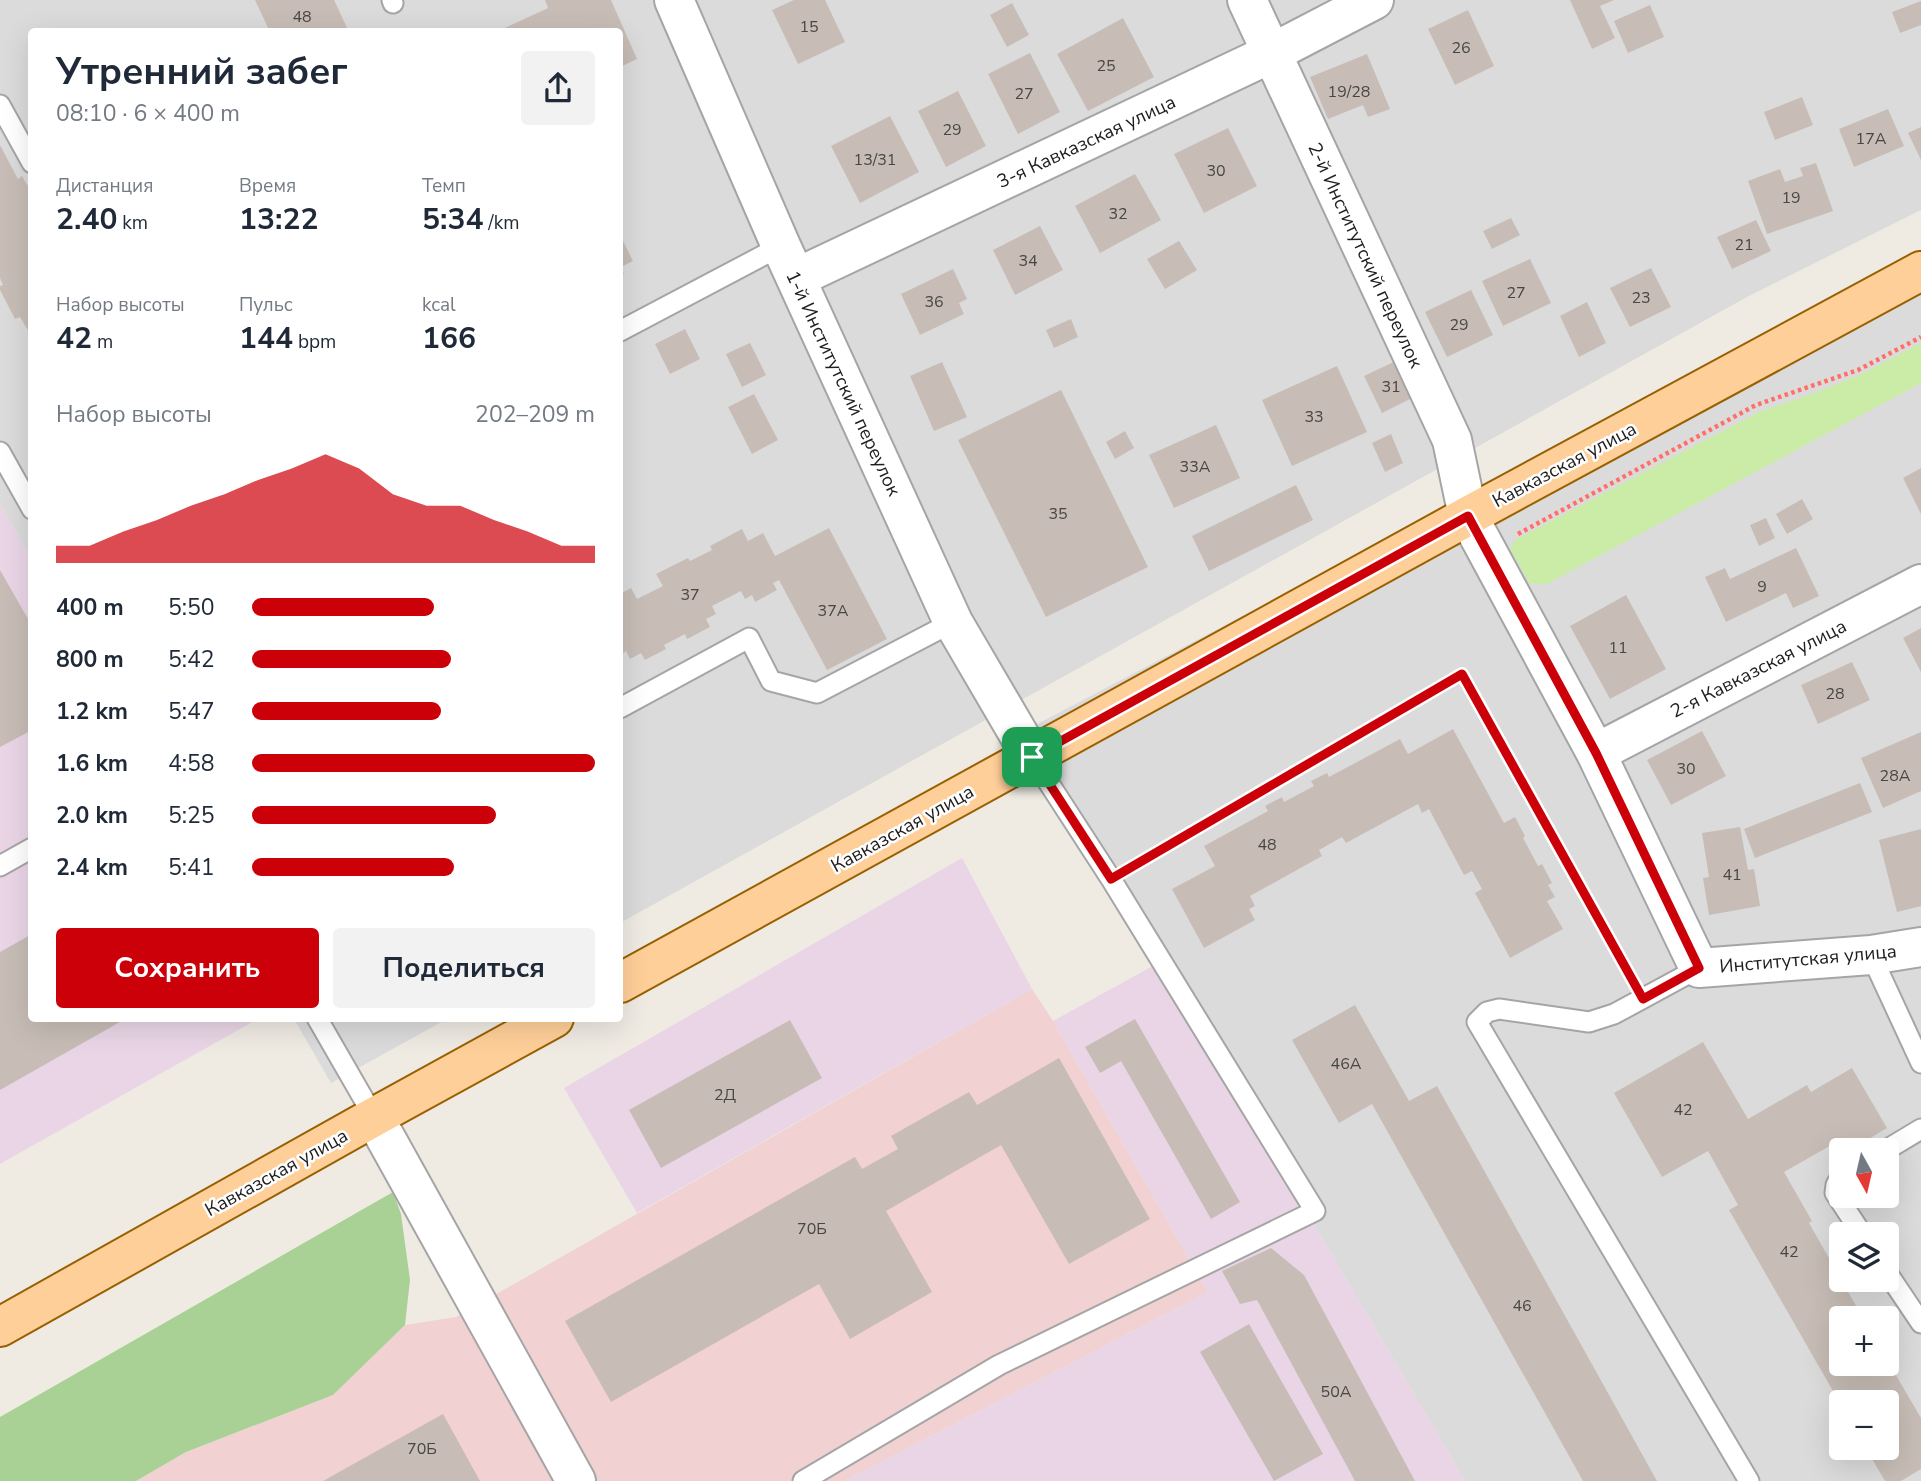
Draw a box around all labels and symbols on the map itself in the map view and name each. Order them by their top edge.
house number: 48 [292,6,312,28]
house number: 15 [799,16,819,38]
house number: 26 [1451,37,1471,59]
house number: 25 [1096,55,1116,77]
house number: 19/28 [1328,81,1370,103]
house number: 27 [1014,83,1034,105]
street label: 3-я Кавказская улица [993,89,1180,195]
house number: 29 [942,119,962,141]
house number: 17А [1856,128,1887,150]
street label: 2-й Институтский переулок [1301,138,1429,372]
house number: 13/31 [854,149,896,171]
house number: 30 [1206,160,1226,182]
house number: 19 [1781,187,1801,209]
house number: 32 [1108,203,1128,225]
house number: 21 [1734,234,1754,256]
house number: 34 [1018,250,1038,272]
street label: 1-й Институтский переулок [779,266,907,500]
house number: 27 [1506,282,1526,304]
house number: 23 [1631,287,1651,309]
house number: 36 [924,291,944,313]
house number: 29 [1449,314,1469,336]
house number: 31 [1381,376,1401,398]
house number: 33 [1304,406,1324,428]
street label: Кавказская улица [1488,416,1641,514]
house number: 33А [1180,456,1211,478]
house number: 35 [1048,503,1068,525]
house number: 9 [1757,576,1767,598]
house number: 37 [680,584,700,606]
house number: 37А [818,600,849,622]
street label: 2-я Кавказская улица [1666,613,1851,725]
house number: 11 [1608,637,1628,659]
house number: 28 [1825,683,1845,705]
pin [1002,727,1062,787]
house number: 30 [1676,758,1696,780]
house number: 28А [1880,765,1911,787]
street label: Кавказская улица [826,779,979,879]
house number: 48 [1257,834,1277,856]
house number: 41 [1722,864,1742,886]
street label: Институтская улица [1718,938,1898,980]
house number: 46А [1331,1053,1362,1075]
house number: 2Д [714,1084,737,1106]
house number: 42 [1673,1099,1693,1121]
street label: Кавказская улица [200,1123,353,1223]
north arrow [1829,1138,1899,1208]
house number: 70Б [797,1218,827,1240]
house number: 42 [1779,1241,1799,1263]
house number: 46 [1512,1295,1532,1317]
house number: 50А [1321,1381,1352,1403]
house number: 70Б [407,1438,437,1460]

